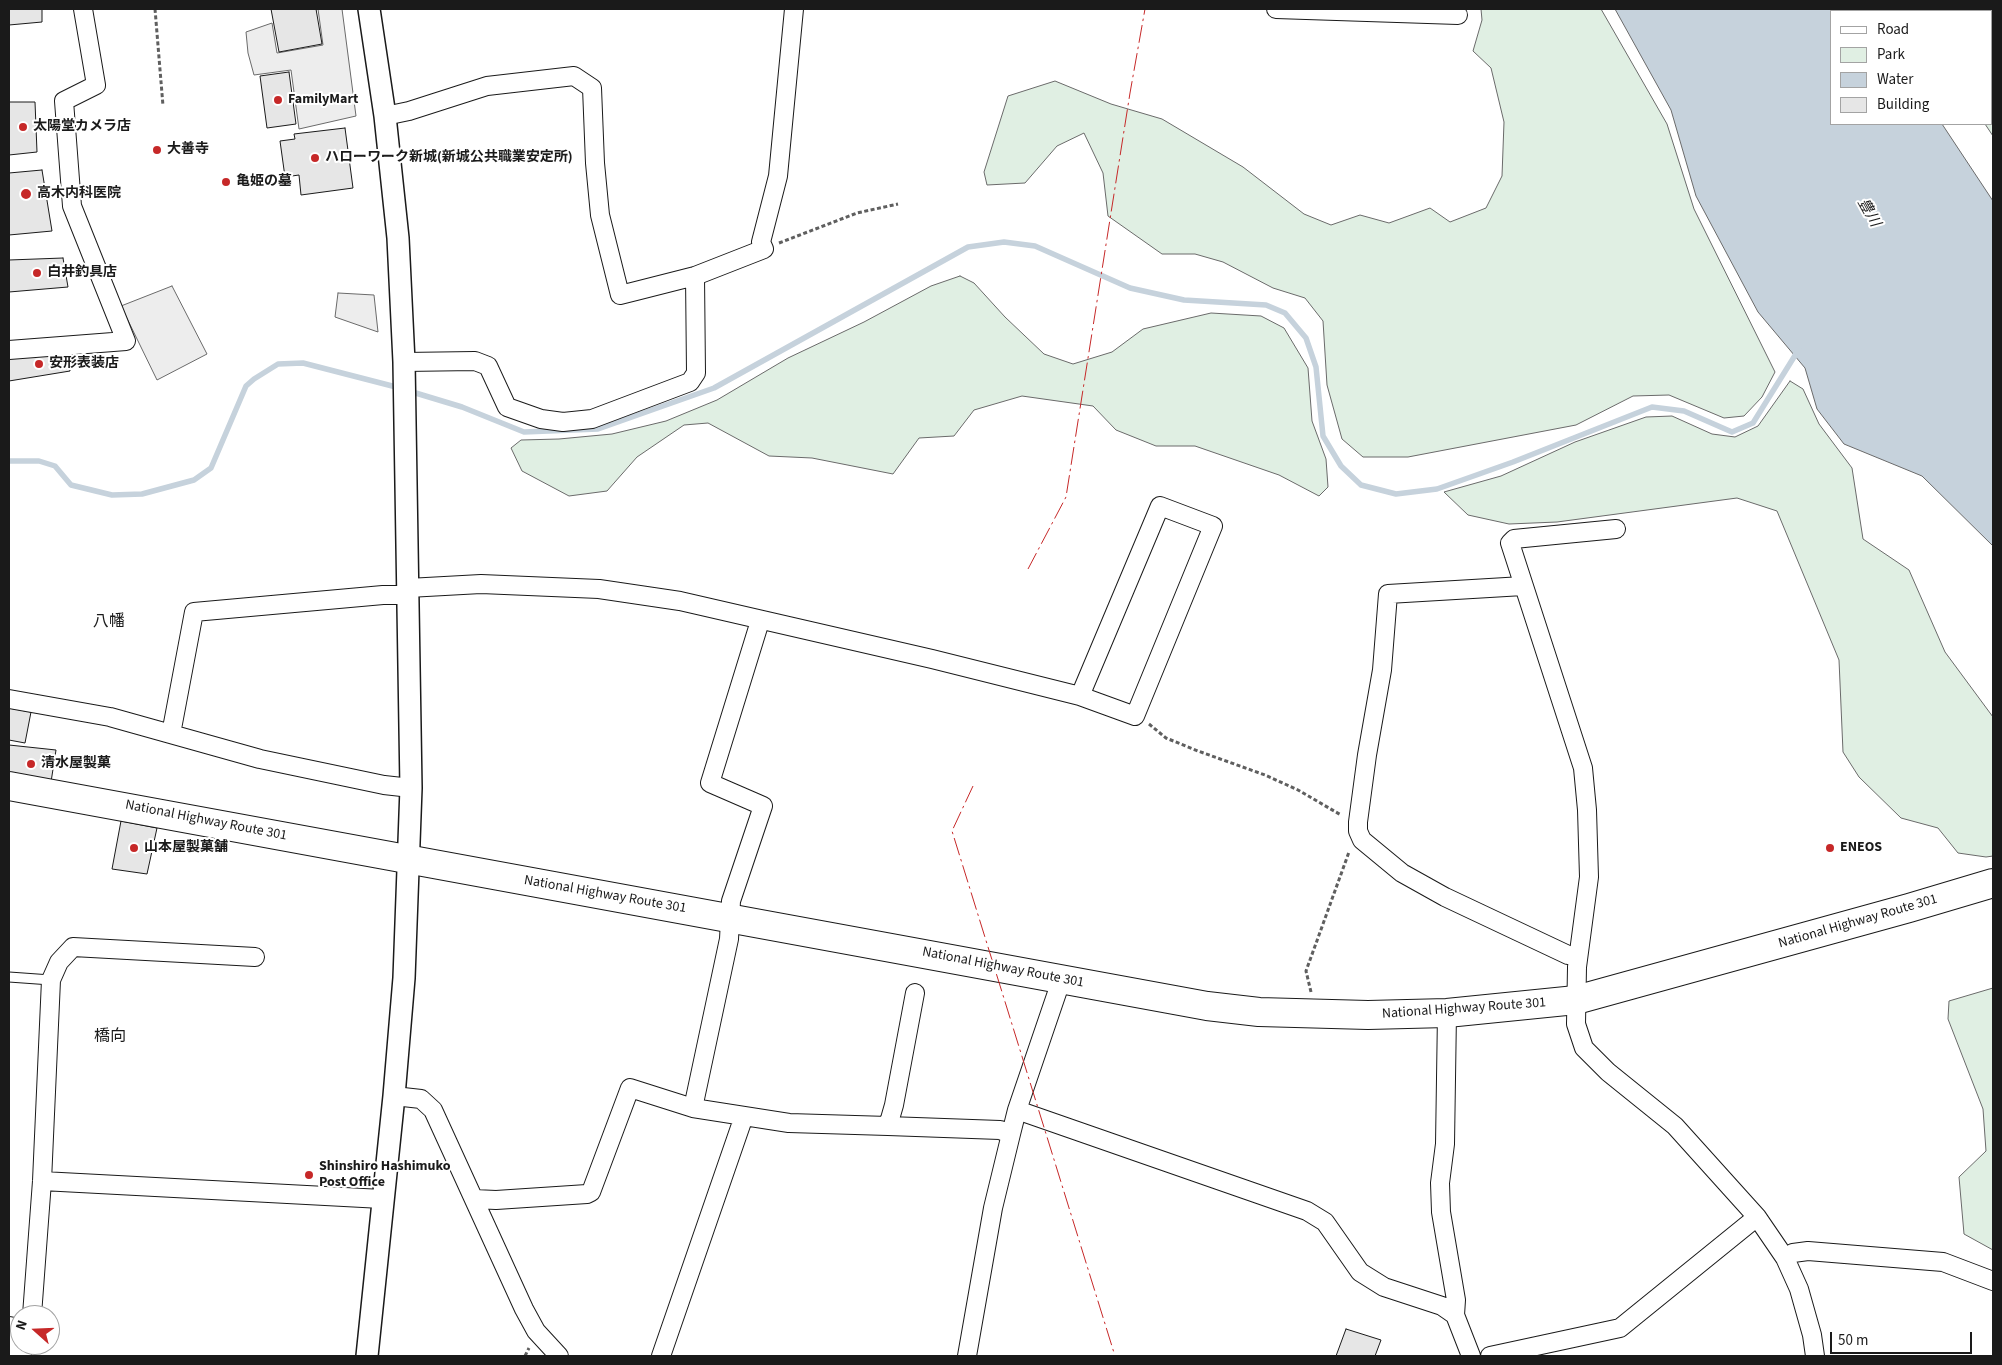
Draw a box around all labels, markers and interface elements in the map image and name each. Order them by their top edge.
legend [1830,10,1992,125]
text: Road [1877,19,1909,40]
text: Park [1877,44,1905,65]
text: Water [1877,69,1913,90]
place label: FamilyMart [288,92,358,108]
marker: FamilyMart [272,94,284,106]
text: Building [1877,94,1929,115]
place label: 太陽堂カメラ店 [33,119,131,135]
marker: 太陽堂カメラ店 [17,121,29,133]
place label: 大善寺 [167,142,209,158]
marker: 大善寺 [151,144,163,156]
place label: ハローワーク新城(新城公共職業安定所) [325,150,573,166]
marker: ハローワーク新城(新城公共職業安定所) [309,152,321,164]
place label: 亀姫の墓 [236,174,292,190]
marker: 亀姫の墓 [220,176,232,188]
place label: 高木内科医院 [37,186,121,202]
marker: 高木内科医院 [19,187,33,201]
water label: 豊川 [1853,196,1883,230]
place label: 白井釣具店 [47,265,117,281]
marker: 白井釣具店 [31,267,43,279]
place label: 安形表装店 [49,356,119,372]
marker: 安形表装店 [33,358,45,370]
district label: 八幡 [93,612,125,632]
place label: 清水屋製菓 [41,756,111,772]
marker: 清水屋製菓 [25,758,37,770]
street label: National Highway Route 301 [124,797,288,845]
place label: 山本屋製菓舗 [144,840,228,856]
place label: ENEOS [1840,840,1882,856]
marker: 山本屋製菓舗 [128,842,140,854]
marker: ENEOS [1824,842,1836,854]
street label: National Highway Route 301 [523,872,687,918]
street label: National Highway Route 301 [1777,891,1939,953]
street label: National Highway Route 301 [921,944,1085,992]
street label: National Highway Route 301 [1381,995,1547,1023]
district label: 橋向 [94,1027,126,1047]
place label: Shinshiro Hashimuko Post Office [319,1159,451,1192]
marker: Shinshiro Hashimuko Post Office [303,1169,315,1181]
north arrow [10,1305,60,1355]
text: N [11,1317,33,1333]
scale bar [1832,1322,1974,1354]
text: 50 m [1838,1330,1868,1351]

